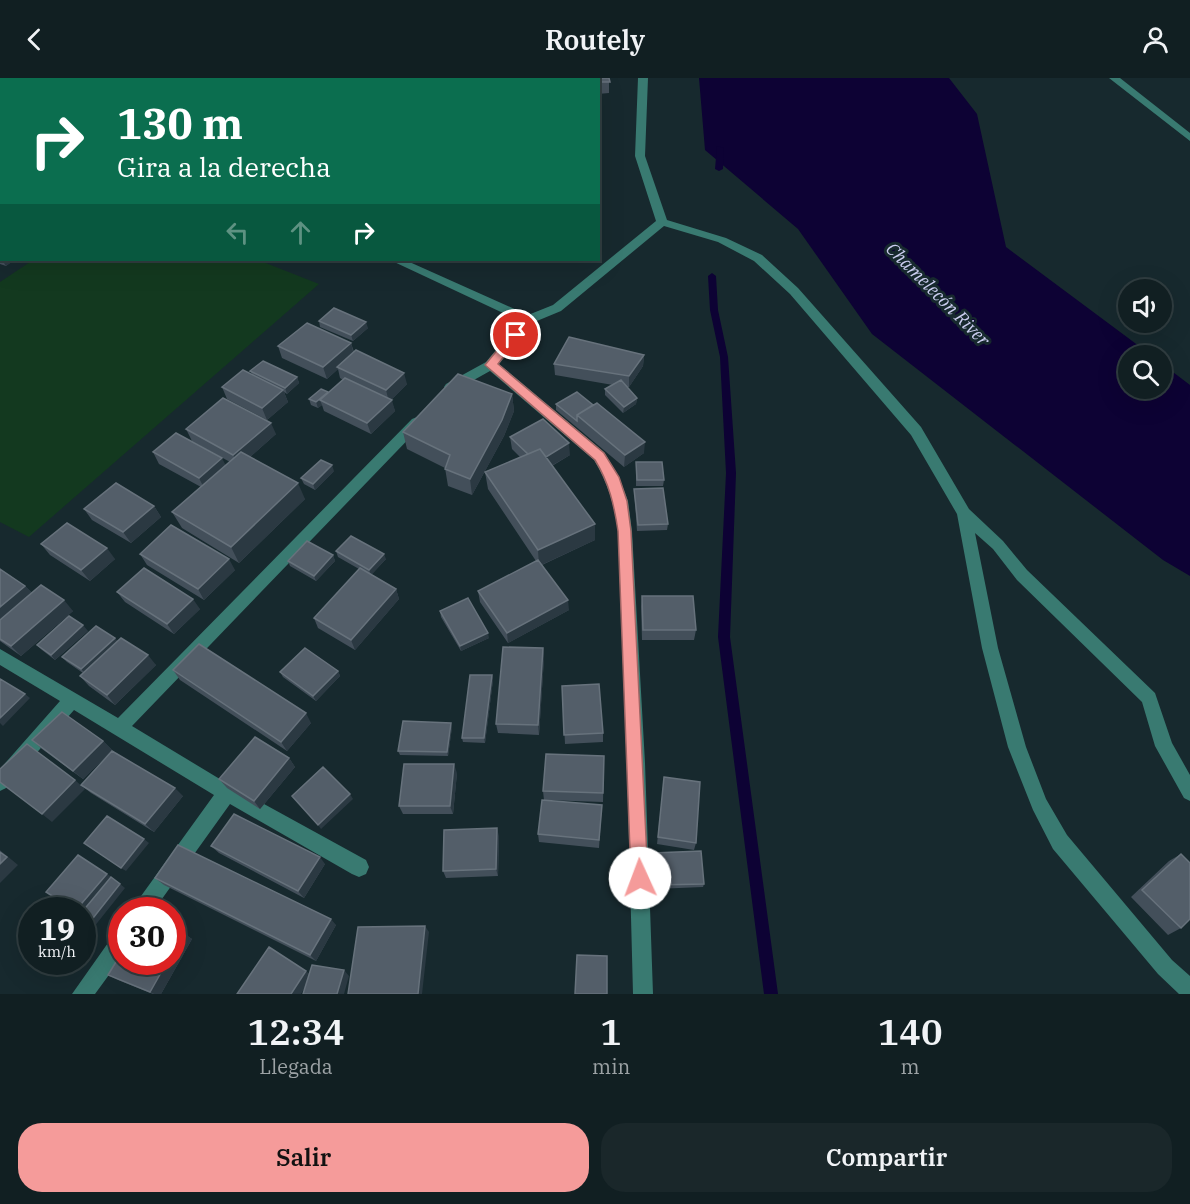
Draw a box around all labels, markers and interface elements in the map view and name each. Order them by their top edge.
text: Routely [545,22,645,57]
icon: back [18,23,51,56]
icon: person [1139,23,1172,56]
text: 130 m [117,96,243,151]
icon: right [18,102,96,180]
text: Gira a la derecha [117,149,331,184]
icon: left [221,216,254,249]
icon: ahead [284,216,317,249]
icon: right [347,216,380,249]
water label: Chamelecón River [881,237,996,352]
map controls [1118,279,1172,399]
button: sound [1118,279,1172,333]
pin [490,309,541,360]
icon: arrive [499,318,532,351]
button: search [1118,345,1172,399]
position arrow [608,846,672,910]
speed limit sign: 30 [108,897,186,975]
text: 19 [39,909,75,948]
text: km/h [38,942,76,961]
text: 12:34 [247,1008,345,1055]
text: 1 [600,1008,622,1055]
text: 140 [878,1008,943,1055]
text: Llegada [259,1053,333,1080]
text: min [592,1053,630,1080]
text: m [901,1053,920,1080]
button: Salir [18,1123,589,1192]
button: Compartir [601,1123,1172,1192]

